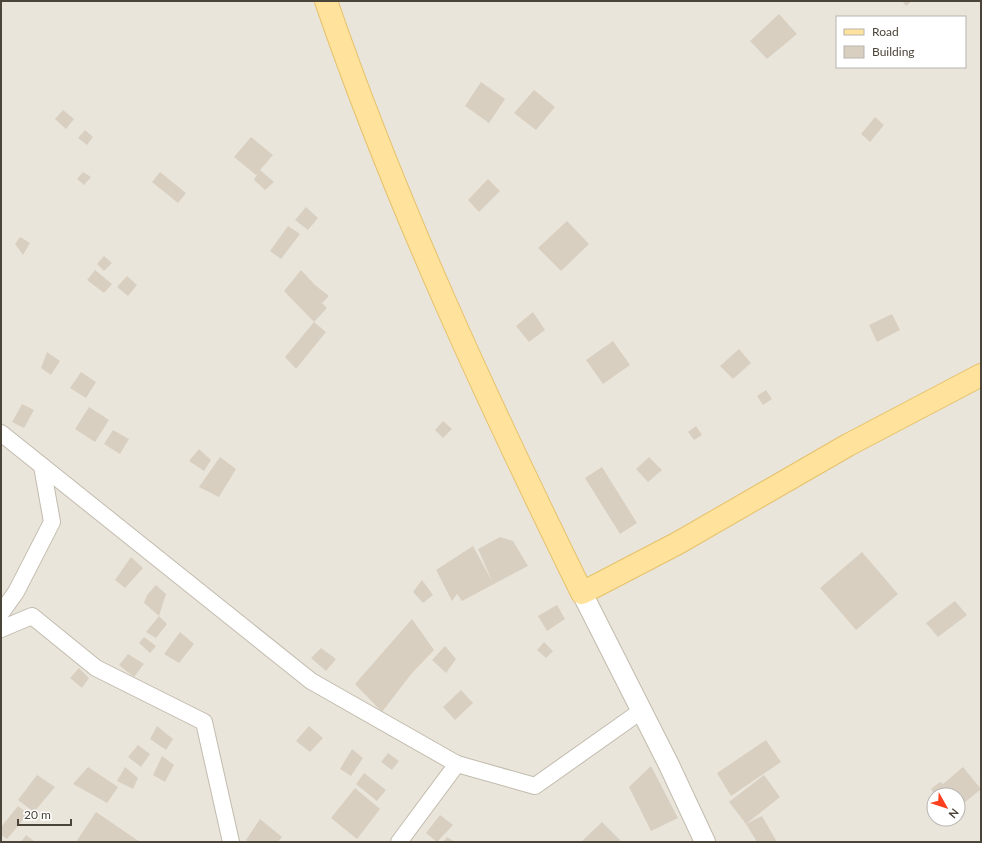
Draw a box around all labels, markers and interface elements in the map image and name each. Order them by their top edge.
legend [836,16,966,68]
text: Road [872,24,899,39]
text: Building [872,44,915,59]
north arrow [926,787,966,827]
scale bar [18,801,71,827]
text: N [946,806,962,821]
text: 20 m [24,807,51,822]

